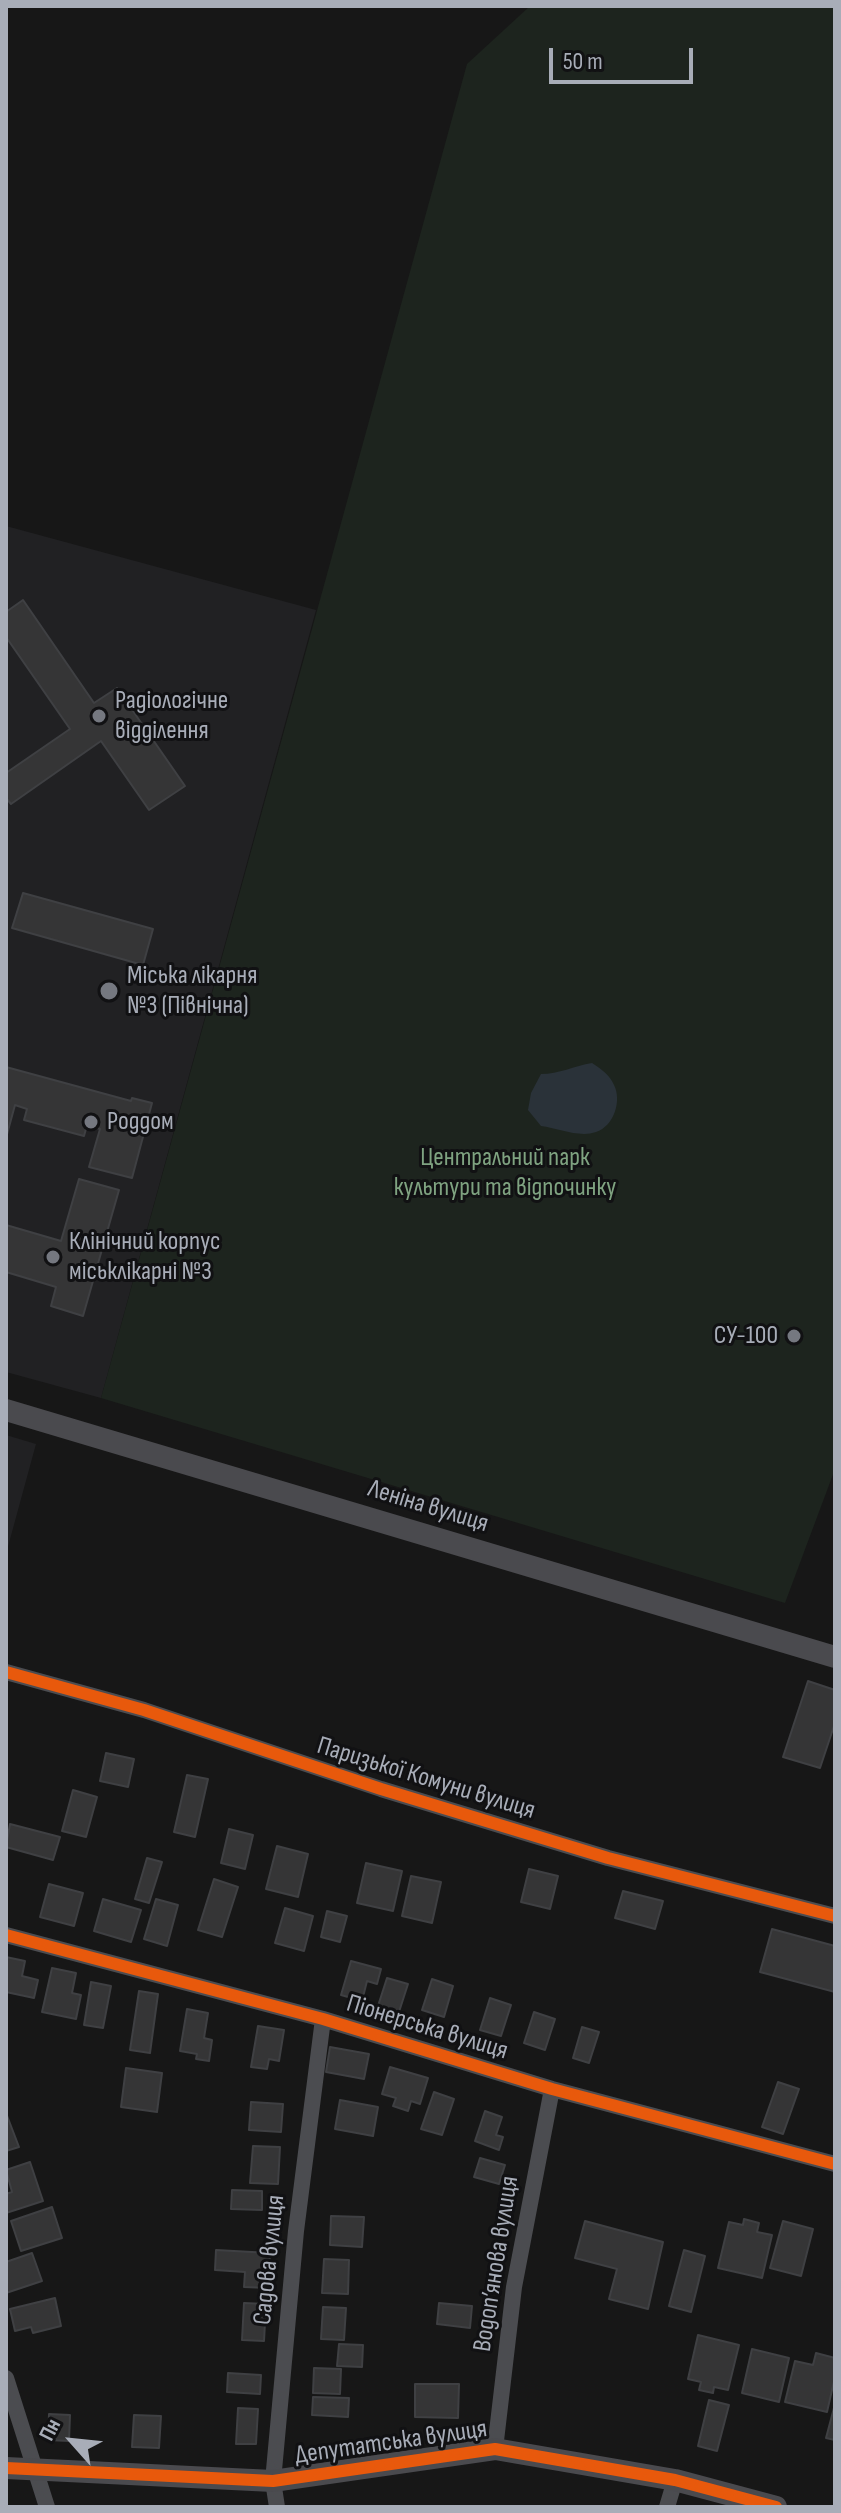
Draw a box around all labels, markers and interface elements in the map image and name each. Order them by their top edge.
scale bar [553,32,697,82]
text: 50 m [563,47,603,76]
place label: Радіологічне відділення [115,685,228,746]
marker: Радіологічне відділення [90,707,108,725]
place label: Міська лікарня №3 (Північна) [127,960,257,1022]
marker: Міська лікарня №3 (Північна) [98,980,120,1002]
place label: Роддом [107,1106,174,1138]
marker: Роддом [82,1113,100,1131]
park label: Центральний парк культури та відпочинку [394,1142,616,1204]
place label: Клінічний корпус міськлікарні №3 [69,1226,220,1288]
marker: Клінічний корпус міськлікарні №3 [44,1248,62,1266]
place label: СУ-100 [714,1320,778,1352]
marker: СУ-100 [785,1327,803,1345]
street label: Леніна вулиця [364,1474,492,1540]
street label: Паризької Комуни вулиця [313,1731,539,1827]
street label: Піонерська вулиця [342,1989,512,2067]
street label: Водоп’янова вулиця [468,2174,526,2354]
street label: Садова вулиця [248,2194,292,2326]
north arrow [32,2401,112,2481]
text: Пн [33,2414,67,2445]
street label: Депутатська вулиця [293,2414,489,2472]

